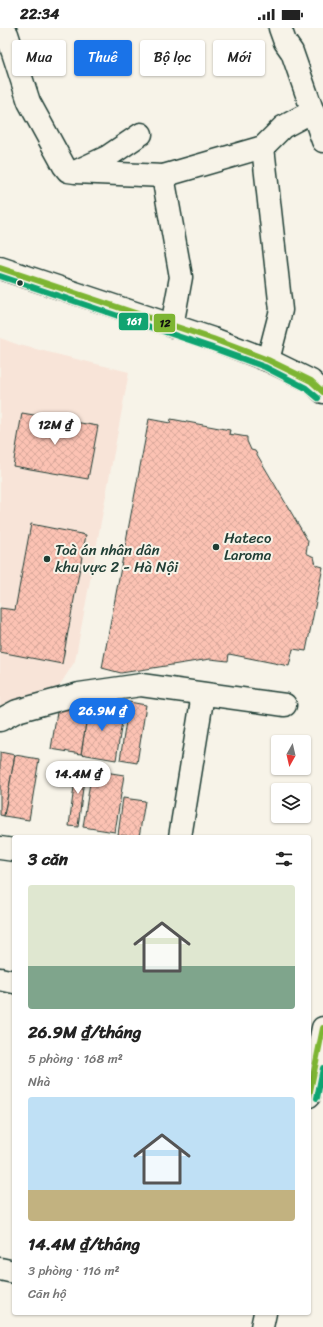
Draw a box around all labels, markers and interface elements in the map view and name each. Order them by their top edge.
text: 22:34 [20,1,59,27]
chip: Mua [12,40,66,76]
chip: Thuê [74,40,132,76]
chip: Bộ lọc [140,40,205,76]
chip: Mới [213,40,265,76]
unlabelled marker [15,278,25,288]
line badge: 161 [118,312,149,331]
text: 161 [126,312,142,331]
line badge: 12 [153,313,176,333]
text: 12 [159,314,171,333]
pin: 12M ₫ [27,412,83,446]
text: 12M ₫ [38,413,72,436]
place label: Hateco Laroma [224,525,272,568]
place label: Toà án nhân dân khu vực 2 - Hà Nội [55,537,179,580]
marker: Hateco Laroma [211,542,221,552]
marker: Toà án nhân dân khu vực 2 - Hà Nội [42,554,52,564]
pin: 26.9M ₫ [65,698,139,732]
text: 26.9M ₫ [78,699,126,722]
north arrow [271,735,311,775]
map controls [271,735,311,823]
pin: 14.4M ₫ [41,761,115,795]
text: 14.4M ₫ [55,762,101,785]
button: layers [271,783,311,823]
text: 3 căn [28,844,68,874]
icon: filters [273,848,295,870]
icon: home [126,911,198,983]
text: 26.9M ₫/tháng [28,1017,141,1047]
text: 5 phòng · 168 m² [28,1047,123,1070]
text: Nhà [28,1070,50,1093]
icon: home [126,1123,198,1195]
text: 14.4M ₫/tháng [28,1229,140,1259]
text: 3 phòng · 116 m² [28,1259,120,1282]
text: Căn hộ [28,1282,66,1305]

